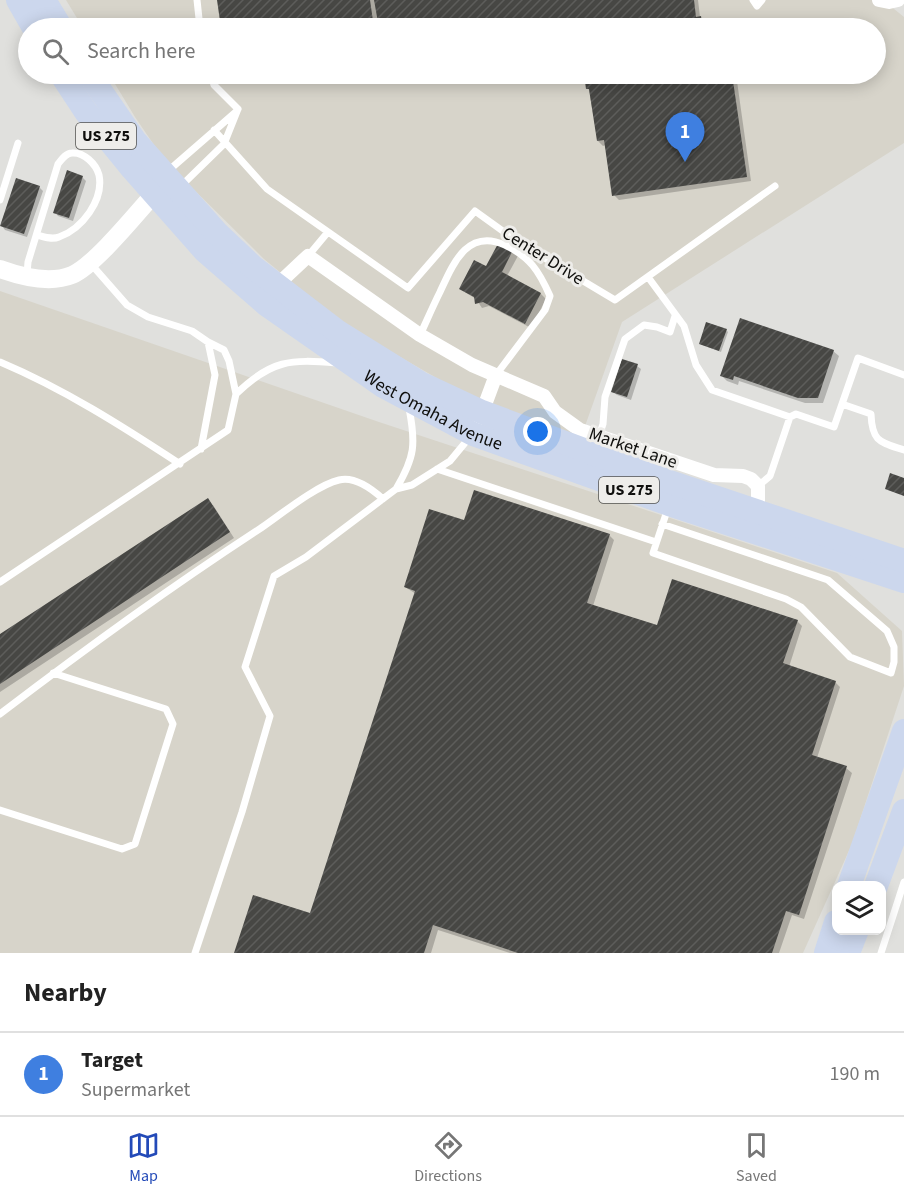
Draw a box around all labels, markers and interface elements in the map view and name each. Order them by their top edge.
search box [18,18,886,84]
icon: search [39,35,72,68]
text: Search here [87,35,195,67]
pin: 1 [666,112,704,162]
road number: US 275 [76,123,136,149]
street label: Center Drive [497,221,589,291]
street label: West Omaha Avenue [358,364,506,456]
your location [523,417,552,446]
street label: Market Lane [585,421,681,475]
road number: US 275 [599,477,659,503]
map controls [832,881,886,935]
button: layers [832,881,886,935]
text: Nearby [24,974,107,1011]
text: Target [81,1044,143,1076]
text: 1 [38,1060,49,1088]
text: 190 m [830,1060,880,1088]
text: Supermarket [81,1076,190,1104]
tab: Map [127,1129,160,1187]
tab: Directions [414,1129,482,1187]
tab: Saved [736,1129,777,1187]

